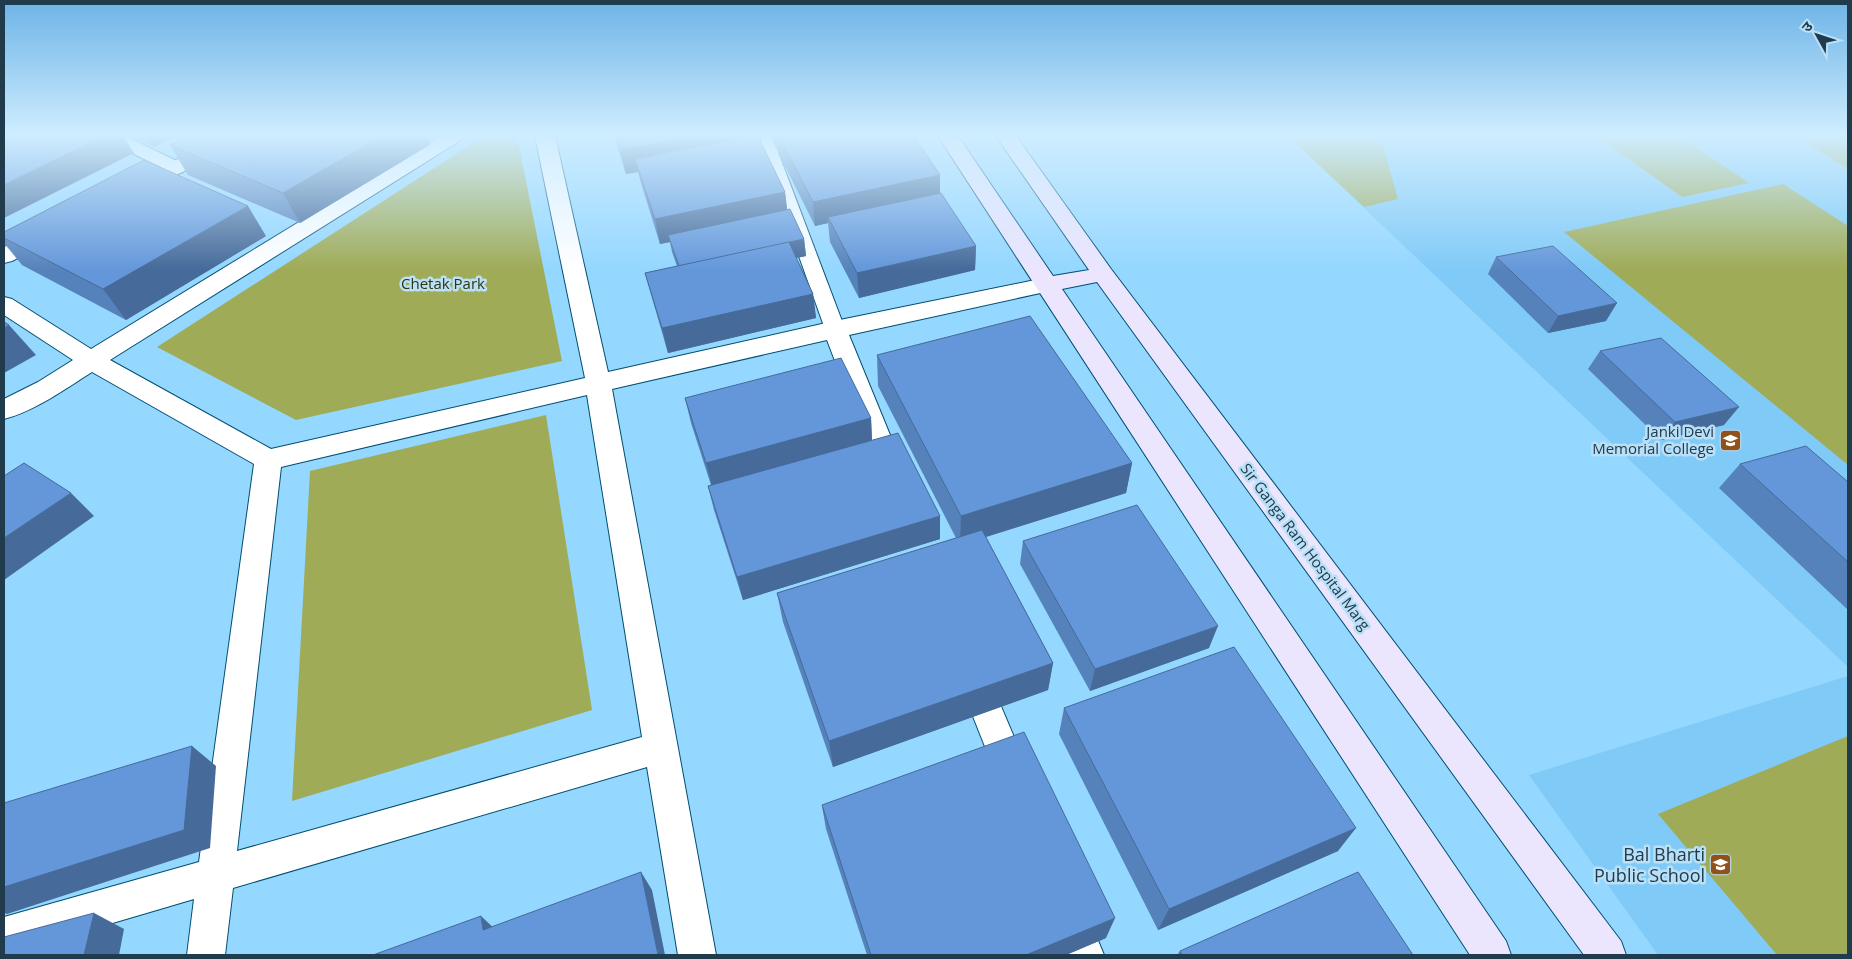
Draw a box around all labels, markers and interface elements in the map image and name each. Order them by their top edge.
north arrow [1792,10,1842,60]
text: उ [1797,16,1817,36]
park label: Chetak Park [401,273,485,293]
place label: Janki Devi Memorial College [1592,421,1714,458]
school or university icon: Janki Devi Memorial College [1718,429,1742,453]
street label: Sir Ganga Ram Hospital Marg [1236,459,1375,634]
place label: Bal Bharti Public School [1594,842,1705,887]
school or university icon: Bal Bharti Public School [1709,853,1733,877]

